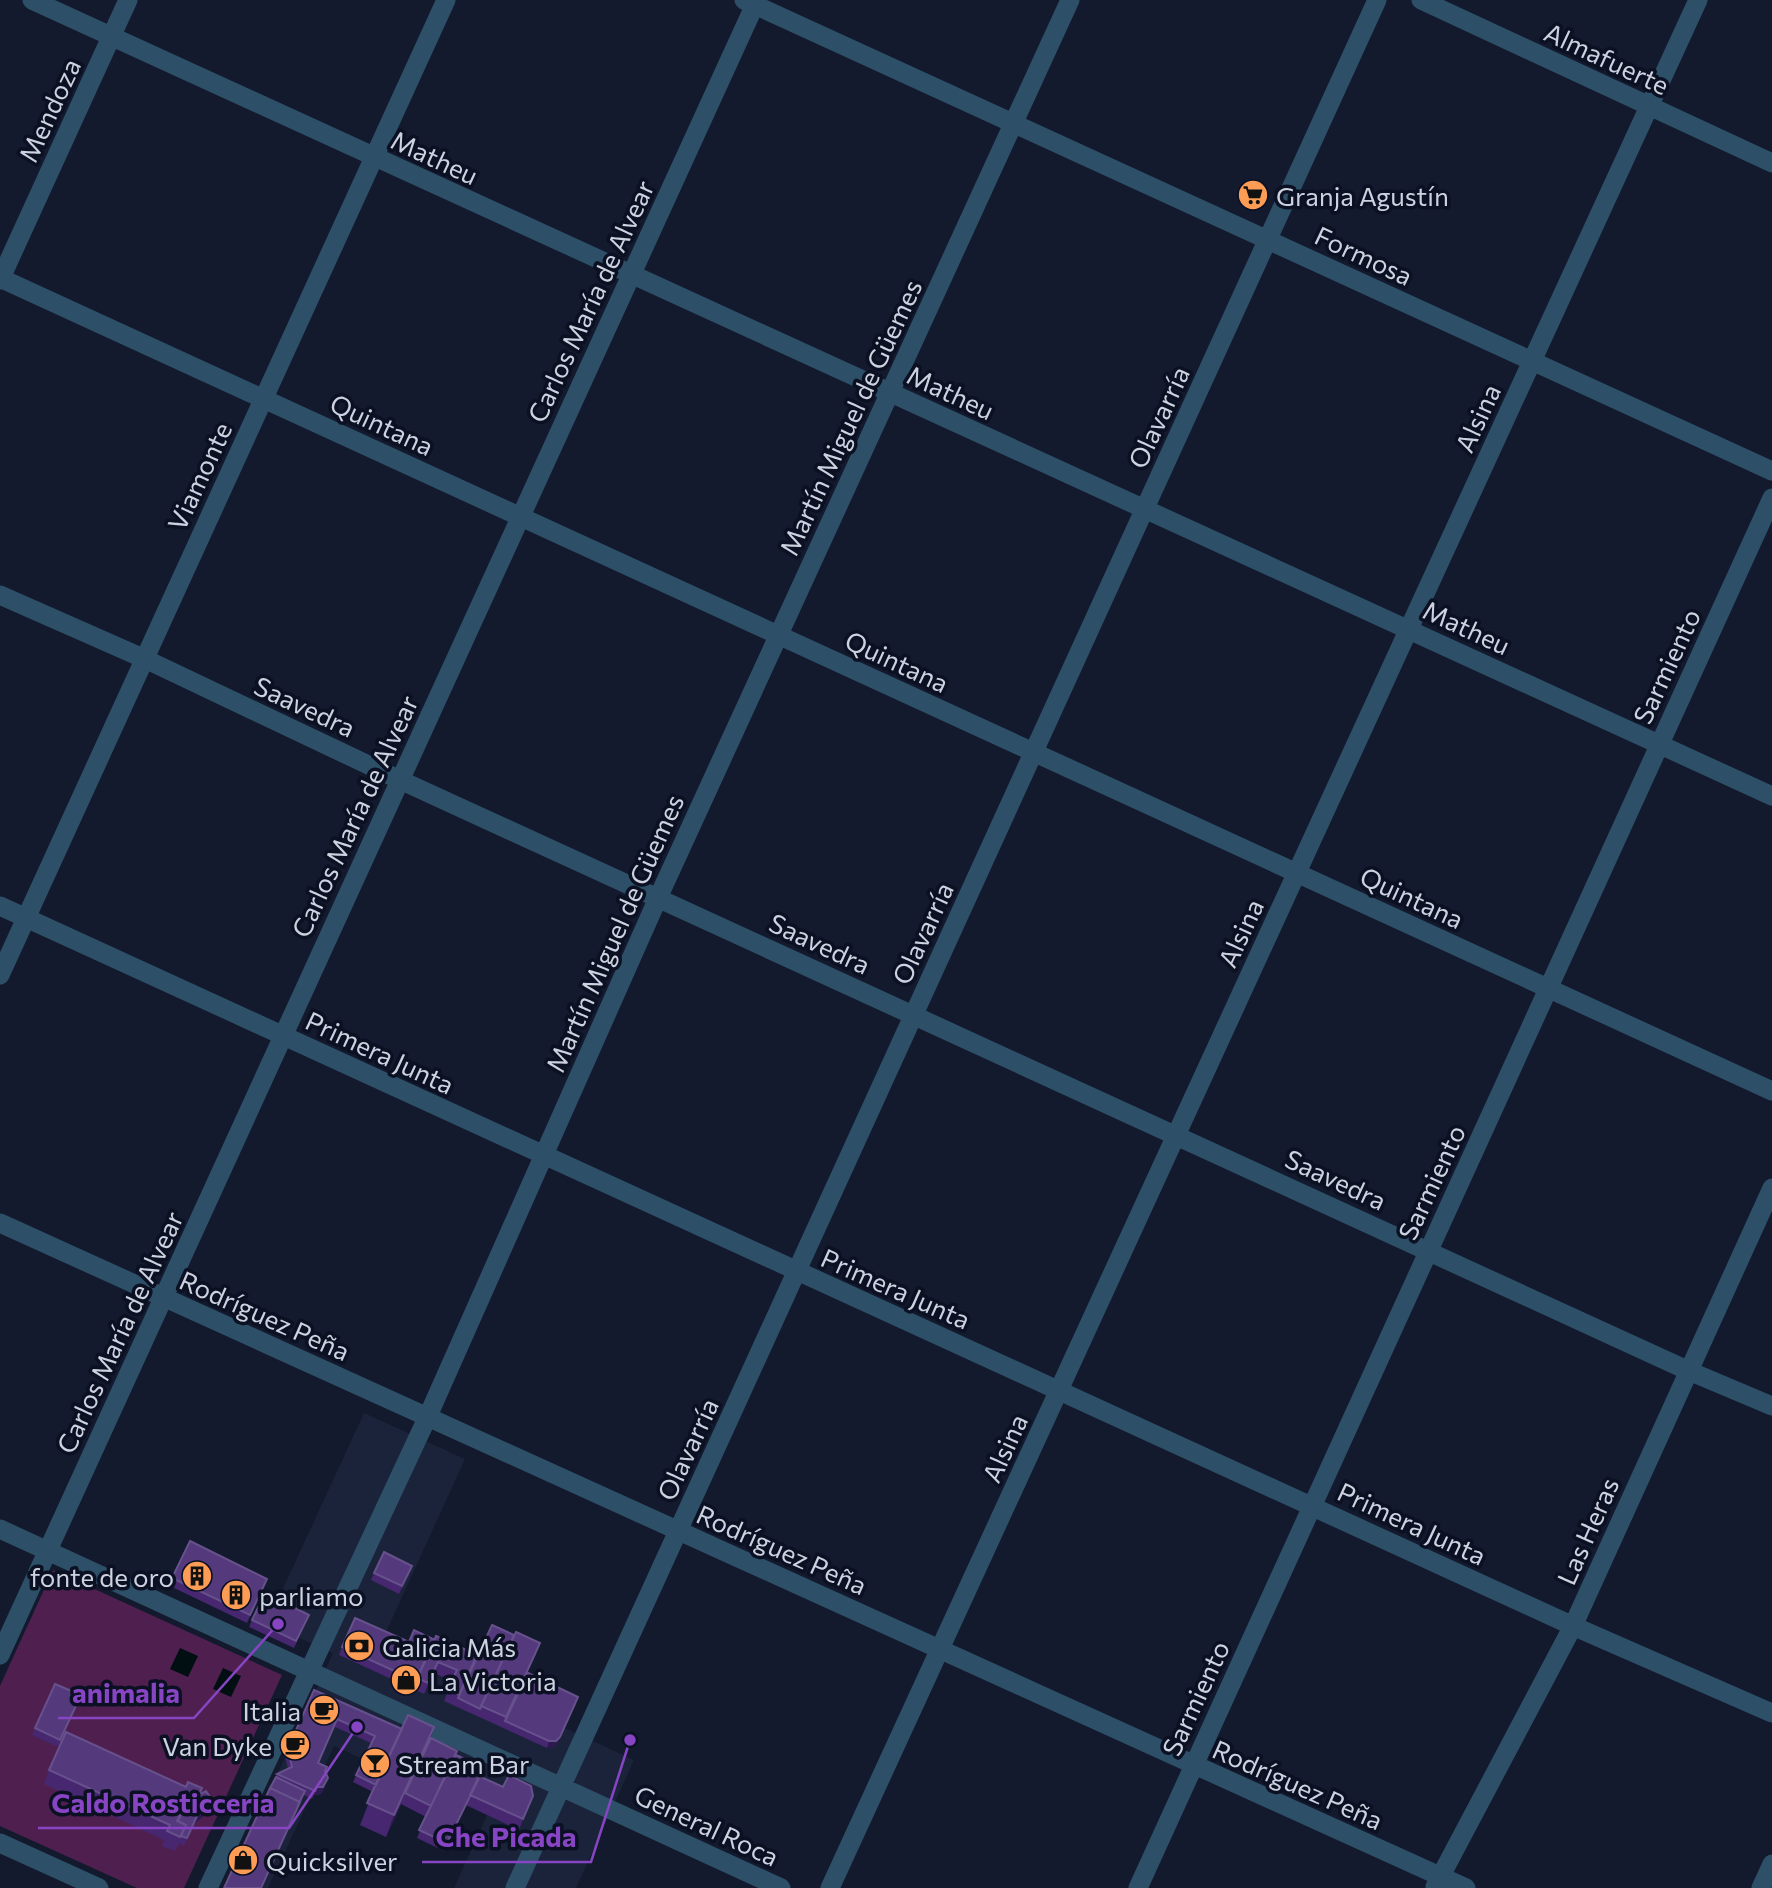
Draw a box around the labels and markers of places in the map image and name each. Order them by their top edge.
supermarket icon: Granja Agustín [1236,178,1270,212]
place label: Granja Agustín [1276,180,1449,211]
building icon: fonte de oro [180,1559,214,1593]
place label: fonte de oro [30,1561,174,1592]
building icon: parliamo [219,1578,253,1612]
place label: parliamo [259,1580,363,1611]
bank icon: Galicia Más [342,1629,376,1663]
place label: Galicia Más [382,1631,516,1662]
shop icon: La Victoria [389,1663,423,1697]
place label: La Victoria [429,1665,557,1696]
callout: animalia [58,1669,194,1718]
cafe icon: Italia [307,1693,341,1727]
place label: Italia [243,1695,301,1726]
cafe icon: Van Dyke [278,1728,312,1762]
place label: Van Dyke [162,1730,272,1761]
bar icon: Stream Bar [358,1746,392,1780]
place label: Stream Bar [398,1748,529,1779]
callout: Caldo Rosticceria [38,1779,289,1828]
callout: Che Picada [422,1813,591,1862]
shop icon: Quicksilver [226,1843,260,1877]
place label: Quicksilver [266,1845,398,1876]

